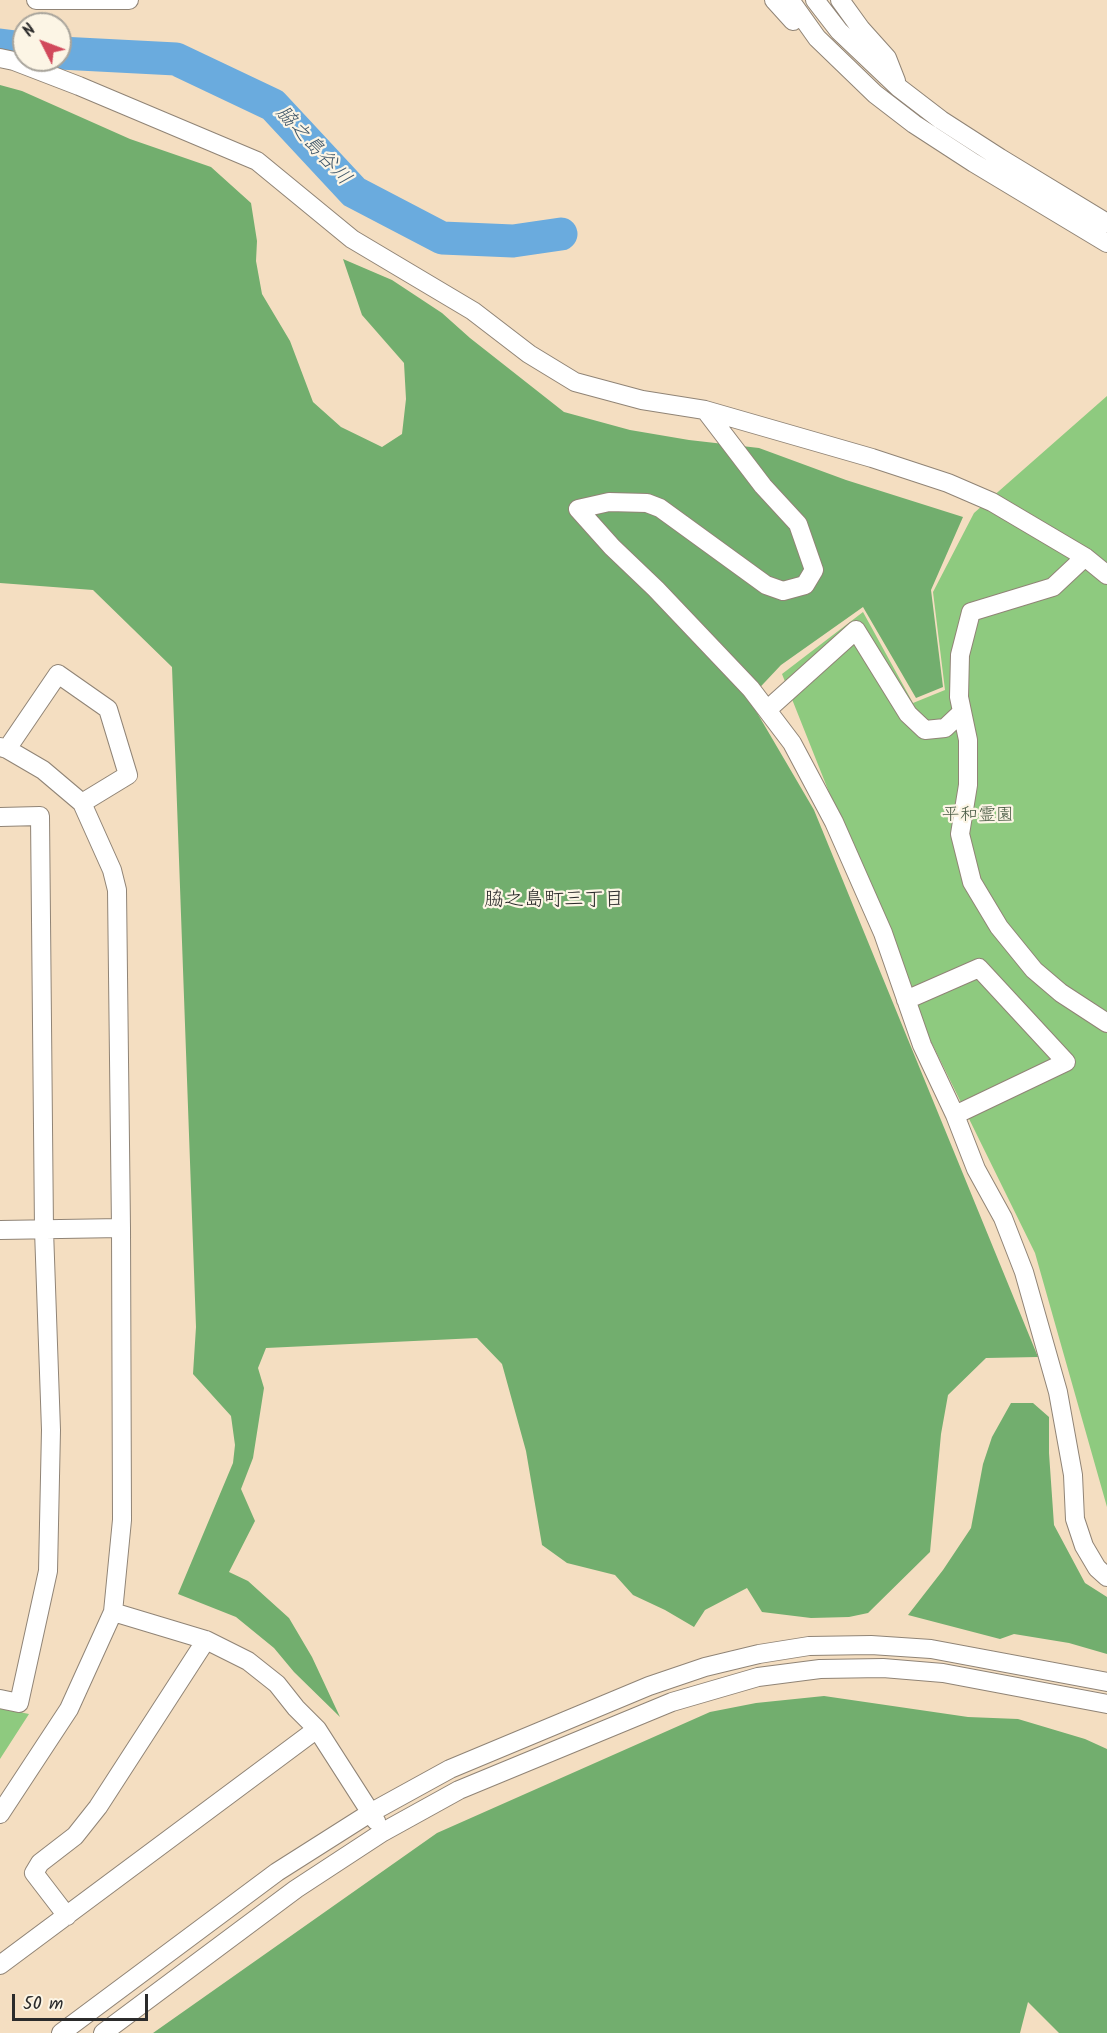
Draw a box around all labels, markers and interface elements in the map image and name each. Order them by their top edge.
north arrow [12,12,72,72]
text: N [17,19,42,43]
water label: 脇之島谷川 [269,102,355,192]
park label: 平和霊園 [942,806,1014,828]
district label: 脇之島町三丁目 [484,890,624,914]
scale bar [15,1982,152,2020]
text: 50 m [23,1990,63,2019]

